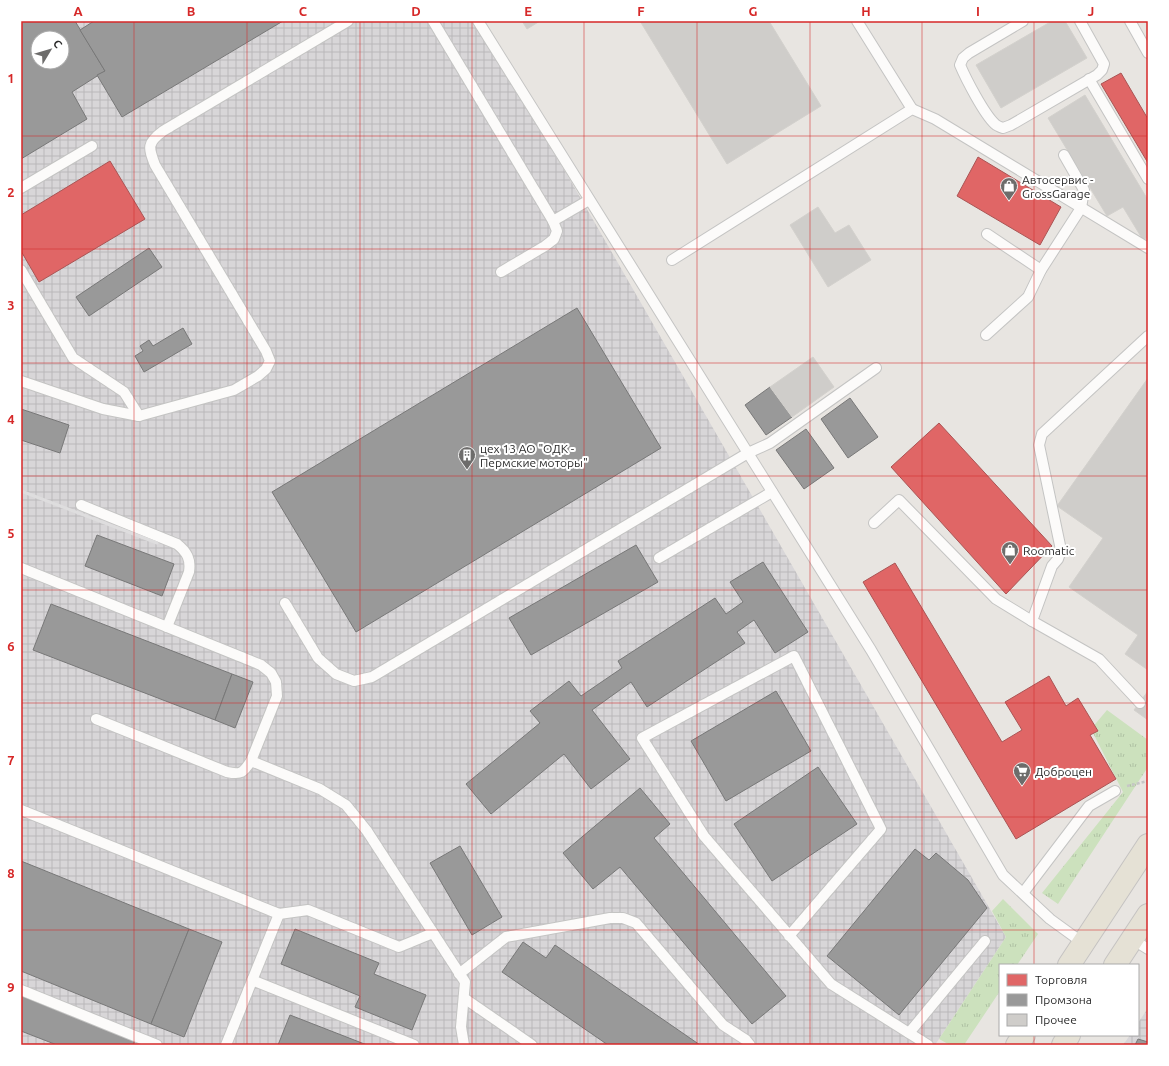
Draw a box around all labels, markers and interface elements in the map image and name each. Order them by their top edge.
text: A [73,4,83,18]
text: B [187,4,196,18]
text: C [299,4,308,18]
text: D [411,4,421,18]
text: E [524,4,532,18]
text: F [637,4,645,18]
text: G [749,4,758,18]
text: H [861,4,871,18]
text: I [976,4,980,18]
text: J [1088,4,1094,18]
north arrow [30,30,70,70]
text: С [51,37,65,50]
text: 1 [7,71,15,85]
place label: Автосервис - GrossGarage [1022,173,1094,200]
shop icon: Автосервис - GrossGarage [999,176,1019,201]
text: 2 [7,185,15,199]
text: 3 [7,298,15,312]
text: 4 [7,412,15,426]
place label: цех 13 АО "ОДК - Пермские моторы" [480,442,588,469]
building icon: цех 13 АО "ОДК - Пермские моторы" [457,445,477,470]
text: 5 [7,526,15,540]
shop icon: Roomatic [1000,540,1020,565]
place label: Roomatic [1023,544,1075,557]
text: 6 [7,639,15,653]
text: 7 [7,753,15,767]
supermarket icon: Доброцен [1012,761,1032,786]
place label: Доброцен [1035,765,1092,778]
text: 8 [7,866,15,880]
legend [999,964,1139,1036]
text: Торговля [1035,973,1087,986]
text: 9 [7,980,15,994]
text: Промзона [1035,993,1092,1006]
text: Прочее [1035,1013,1077,1026]

